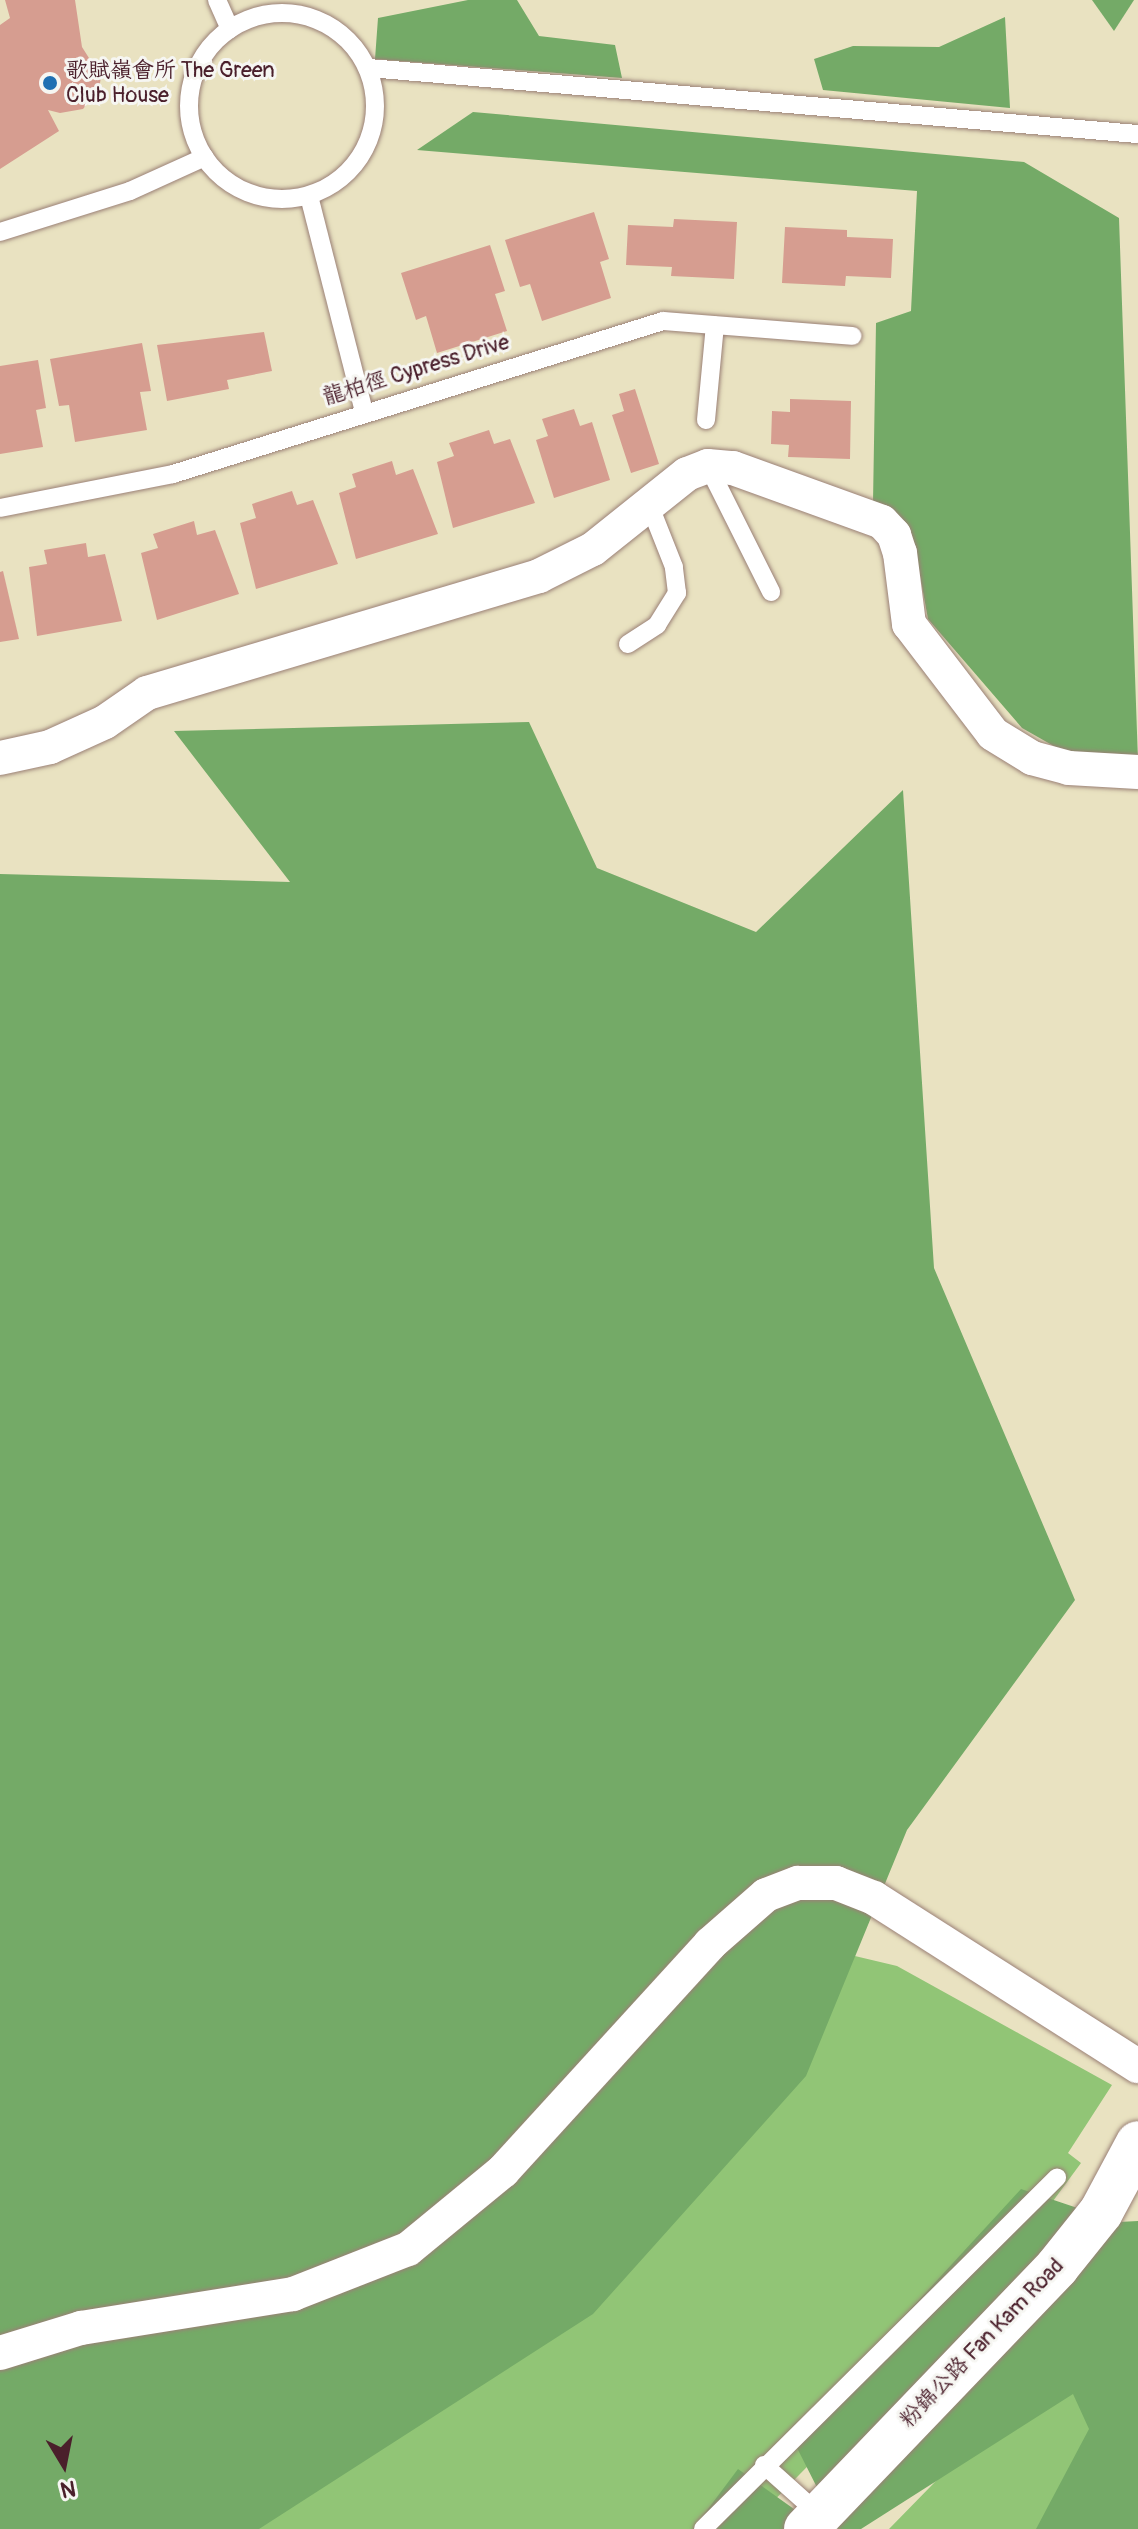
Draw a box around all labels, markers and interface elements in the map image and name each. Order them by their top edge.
place label: 歌賦嶺會所 The Green Club House [66,57,275,108]
marker: 歌賦嶺會所 The Green Club House [41,74,59,92]
street label: 龍柏徑 Cypress Drive [319,329,513,411]
street label: 粉錦公路 Fan Kam Road [894,2253,1070,2433]
north arrow [24,2425,104,2505]
text: N [58,2474,78,2504]

